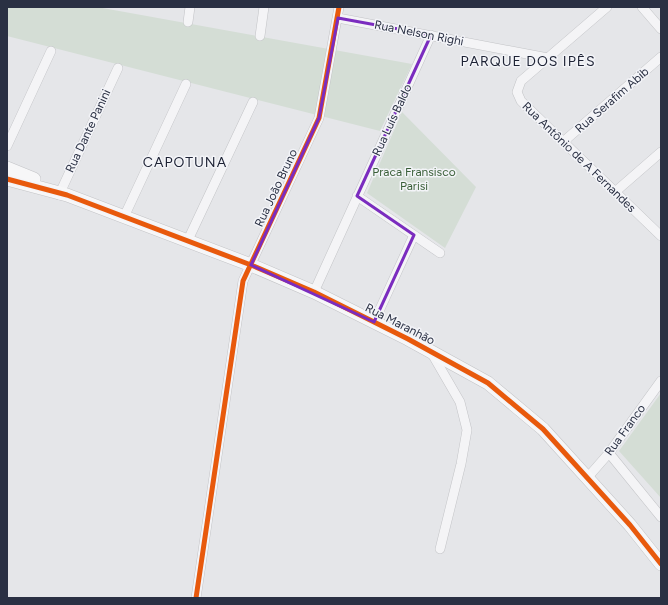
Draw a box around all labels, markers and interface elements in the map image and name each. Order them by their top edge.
street label: Rua Nelson Righi [373,17,465,49]
district label: PARQUE DOS IPÊS [460,53,596,70]
street label: Rua Serafim Abib [572,64,652,136]
street label: Rua Luís Baldo [369,82,415,158]
street label: Rua Dante Panini [63,87,113,175]
street label: Rua Antônio de A Fernandes [519,99,639,215]
street label: Rua João Bruno [252,147,300,229]
district label: CAPOTUNA [143,154,227,171]
park label: Praca Fransisco Parisi [372,165,456,193]
street label: Rua Maranhão [363,300,437,348]
street label: Rua Franco [602,402,648,458]

